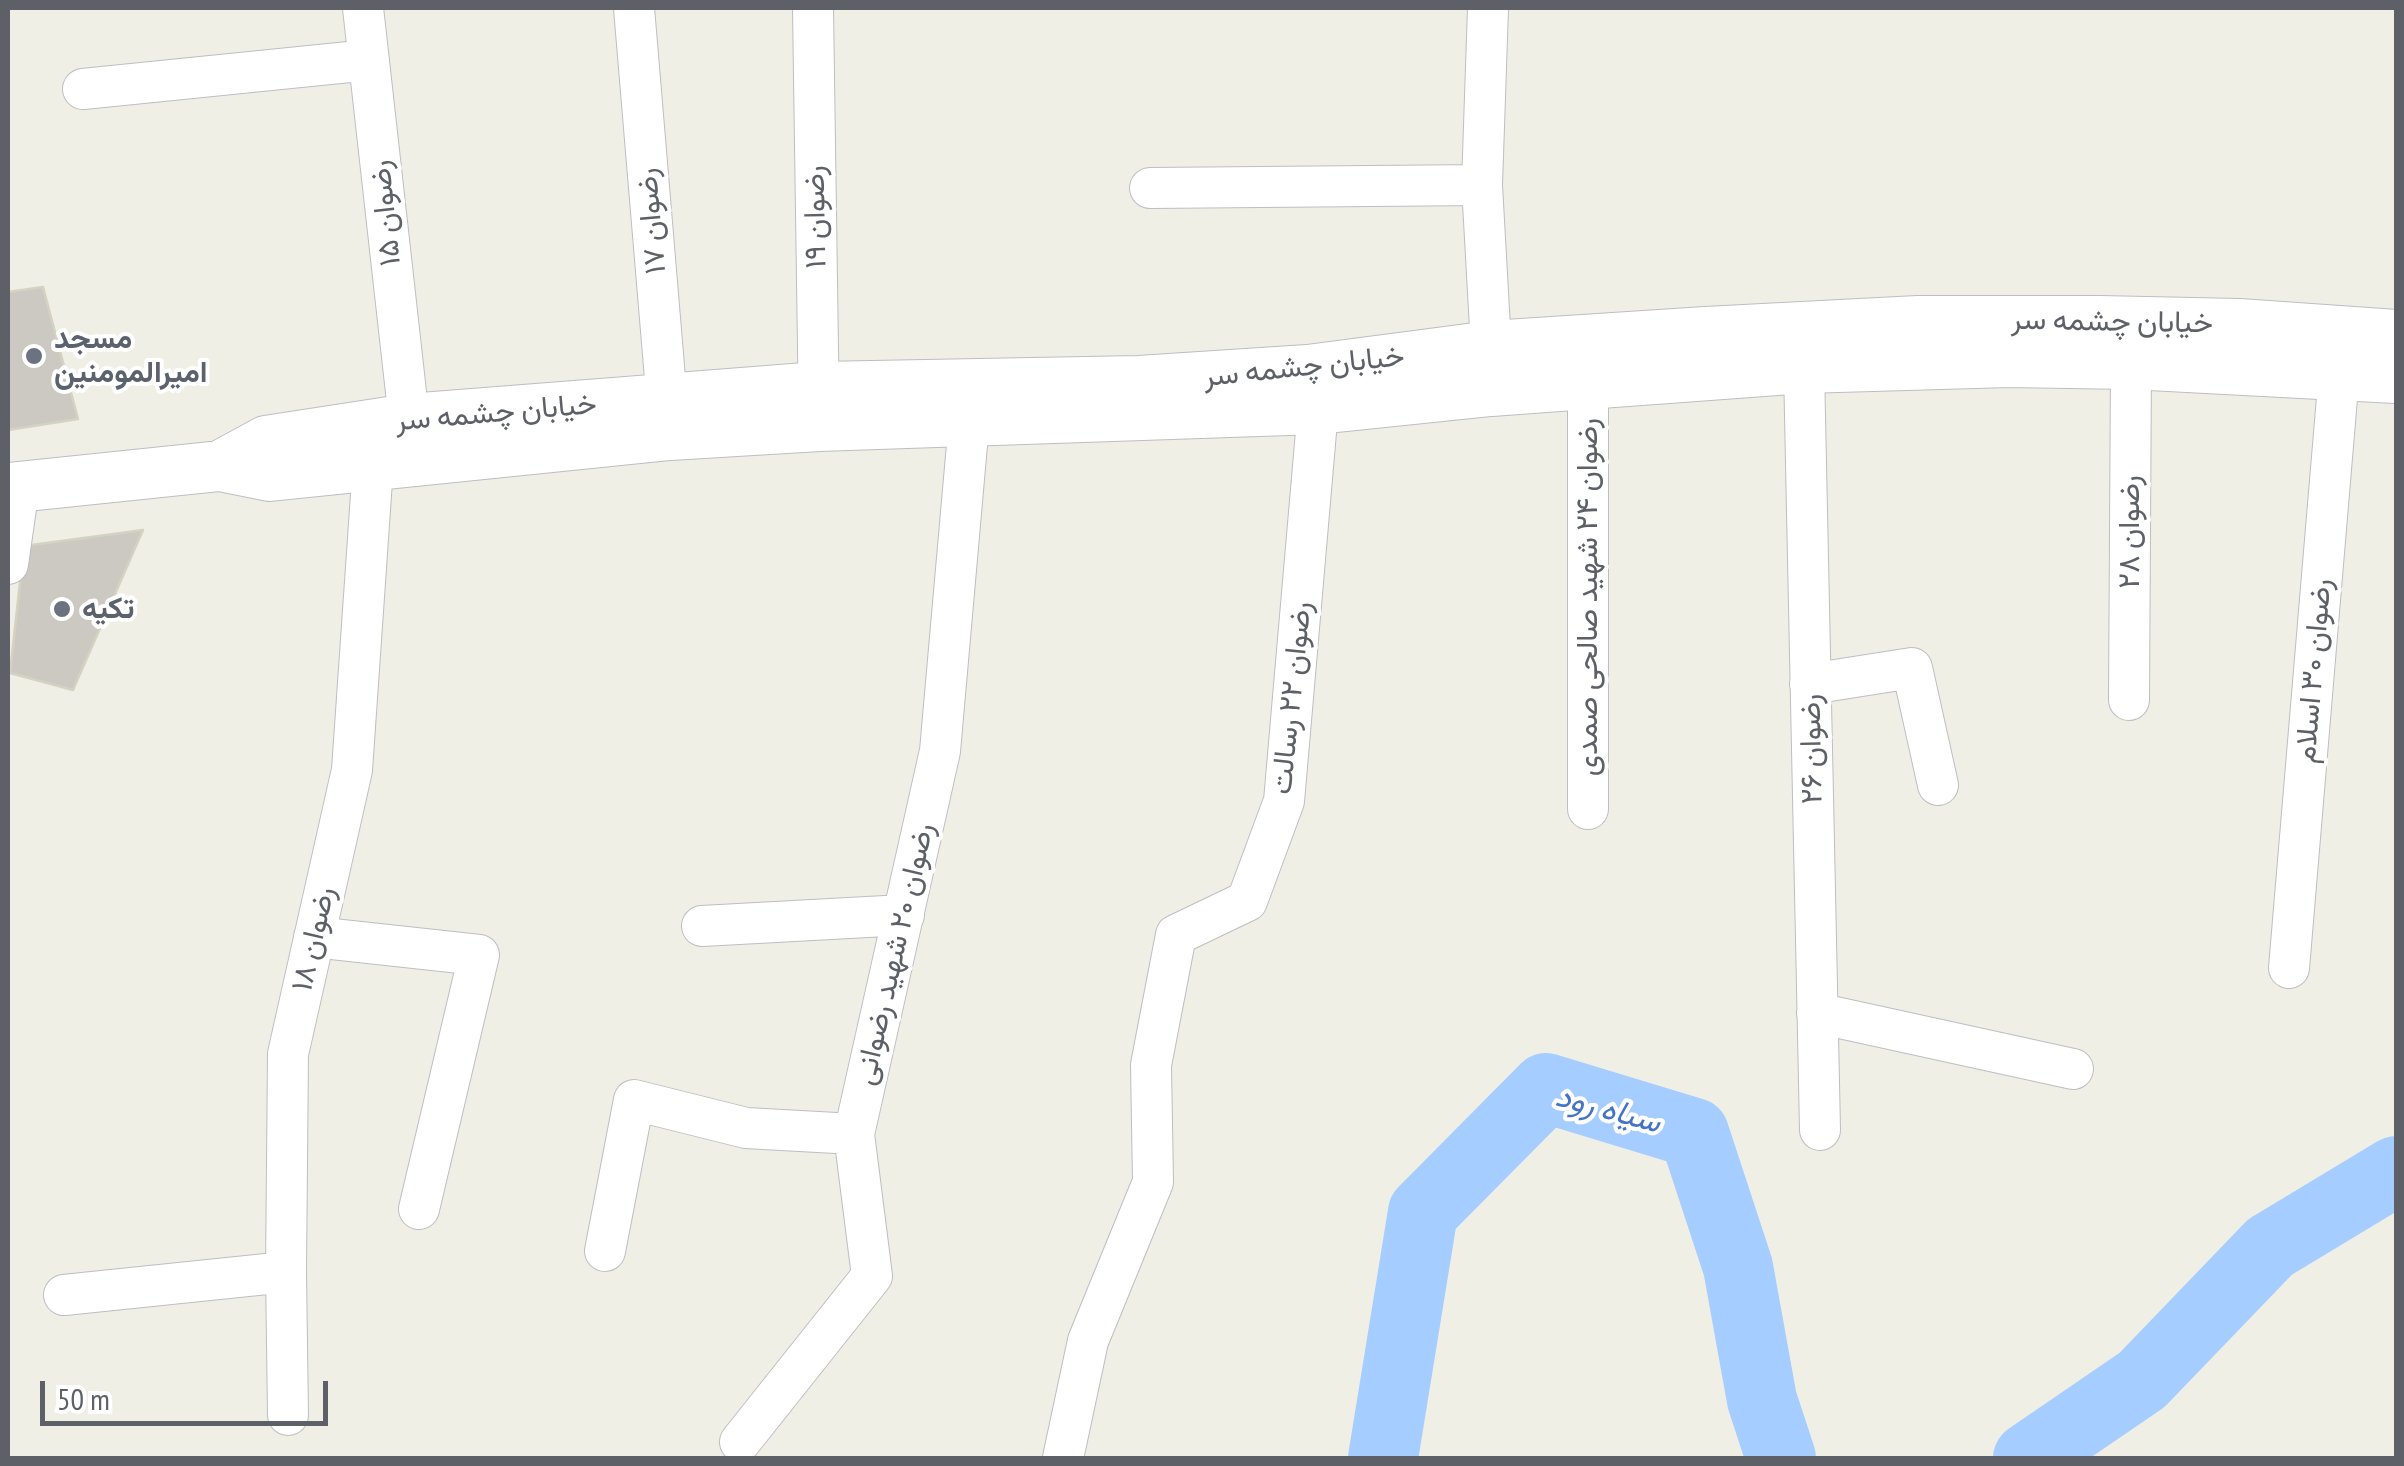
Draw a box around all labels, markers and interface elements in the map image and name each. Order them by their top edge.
street label: رضوان ۱۵ [363,158,409,268]
street label: رضوان ۱۹ [797,165,835,269]
street label: رضوان ۱۷ [629,166,675,276]
street label: خیابان چشمه سر [2011,302,2213,342]
place label: مسجد امیرالمومنین [54,321,208,392]
street label: خیابان چشمه سر [1202,339,1406,395]
marker: مسجد امیرالمومنین [23,345,45,367]
street label: خیابان چشمه سر [394,386,598,440]
street label: رضوان ۲۴ شهید صالحی صمدی [1570,418,1606,776]
street label: رضوان ۲۸ [2112,475,2148,589]
street label: رضوان ۳۰ اسلام [2288,577,2340,765]
place label: تکیه [82,591,134,627]
marker: تکیه [51,598,73,620]
street label: رضوان ۲۲ رسالت [1264,600,1320,796]
street label: رضوان ۲۶ [1793,694,1831,804]
street label: رضوان ۲۰ شهید رضوانی [847,819,943,1089]
street label: رضوان ۱۸ [285,883,343,995]
water label: سیاه رود [1551,1078,1665,1142]
scale bar [45,1361,332,1423]
text: 50 m [57,1379,110,1418]

